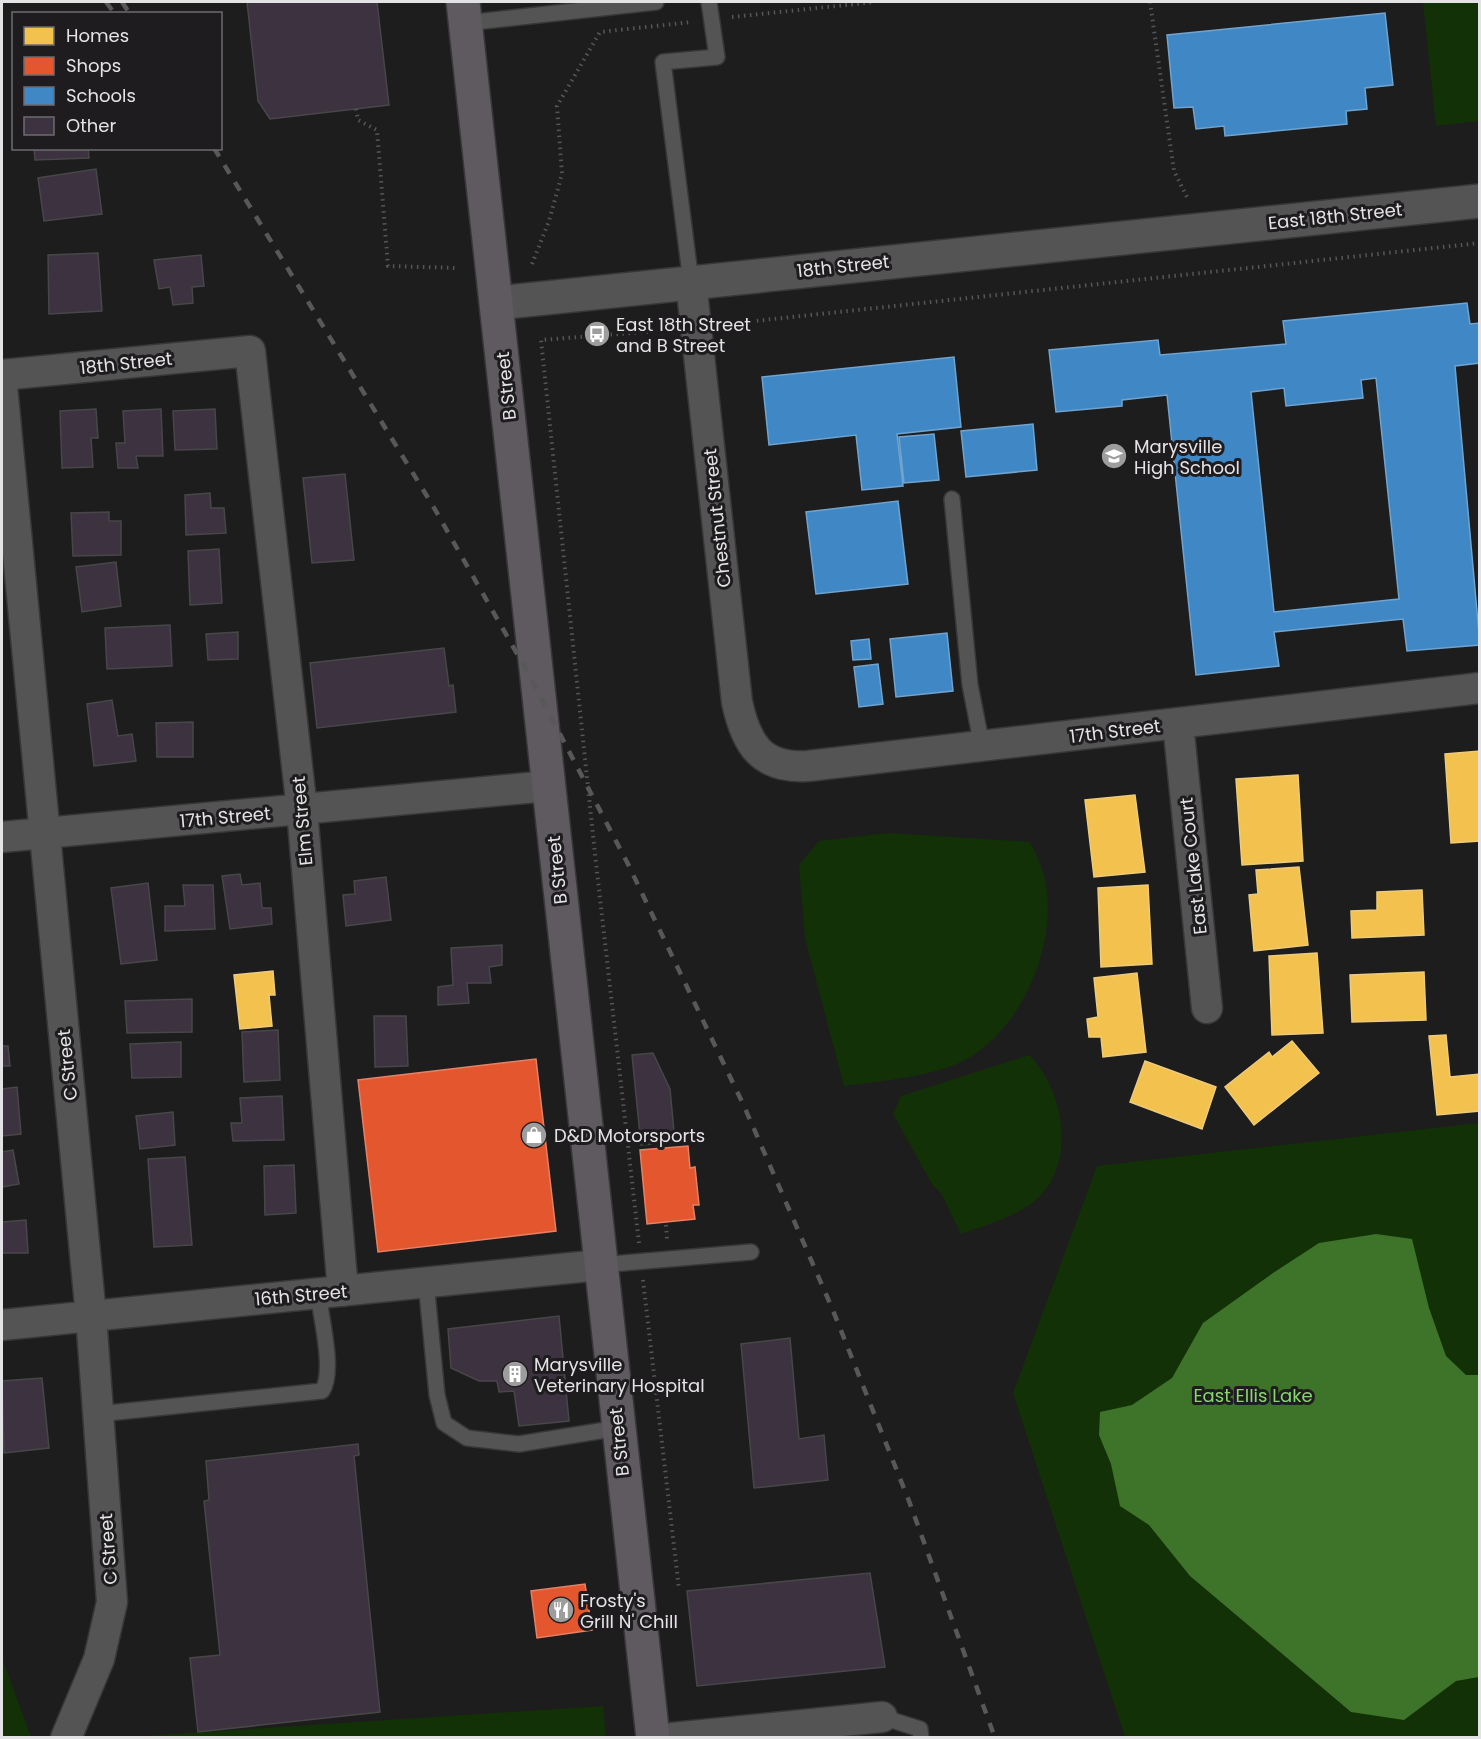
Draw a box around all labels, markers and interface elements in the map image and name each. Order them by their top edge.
legend [12,12,222,150]
text: Homes [66,23,129,48]
text: Shops [66,53,121,78]
text: Schools [66,83,136,108]
text: Other [66,113,116,138]
street label: East 18th Street [1267,197,1403,235]
street label: 18th Street [796,249,890,283]
place label: East 18th Street and B Street [616,312,751,358]
bus stop icon: East 18th Street and B Street [582,319,612,349]
street label: 18th Street [79,346,173,380]
street label: B Street [490,351,522,421]
place label: Marysville High School [1134,434,1240,480]
school or university icon: Marysville High School [1099,441,1129,471]
street label: Chestnut Street [697,447,737,589]
street label: 17th Street [1068,713,1162,749]
street label: Elm Street [286,775,318,867]
street label: East Lake Court [1173,796,1213,936]
street label: 17th Street [178,801,272,833]
street label: B Street [541,835,573,905]
street label: C Street [51,1028,83,1102]
shop icon: D&D Motorsports [519,1120,549,1150]
place label: D&D Motorsports [554,1123,705,1148]
street label: 16th Street [254,1279,348,1311]
place label: Marysville Veterinary Hospital [534,1352,705,1398]
building icon: Marysville Veterinary Hospital [500,1359,530,1389]
park label: East Ellis Lake [1193,1383,1313,1408]
street label: B Street [603,1407,635,1477]
street label: C Street [93,1513,123,1585]
place label: Frosty's Grill N' Chill [580,1588,678,1634]
restaurant icon: Frosty's Grill N' Chill [546,1595,576,1625]

